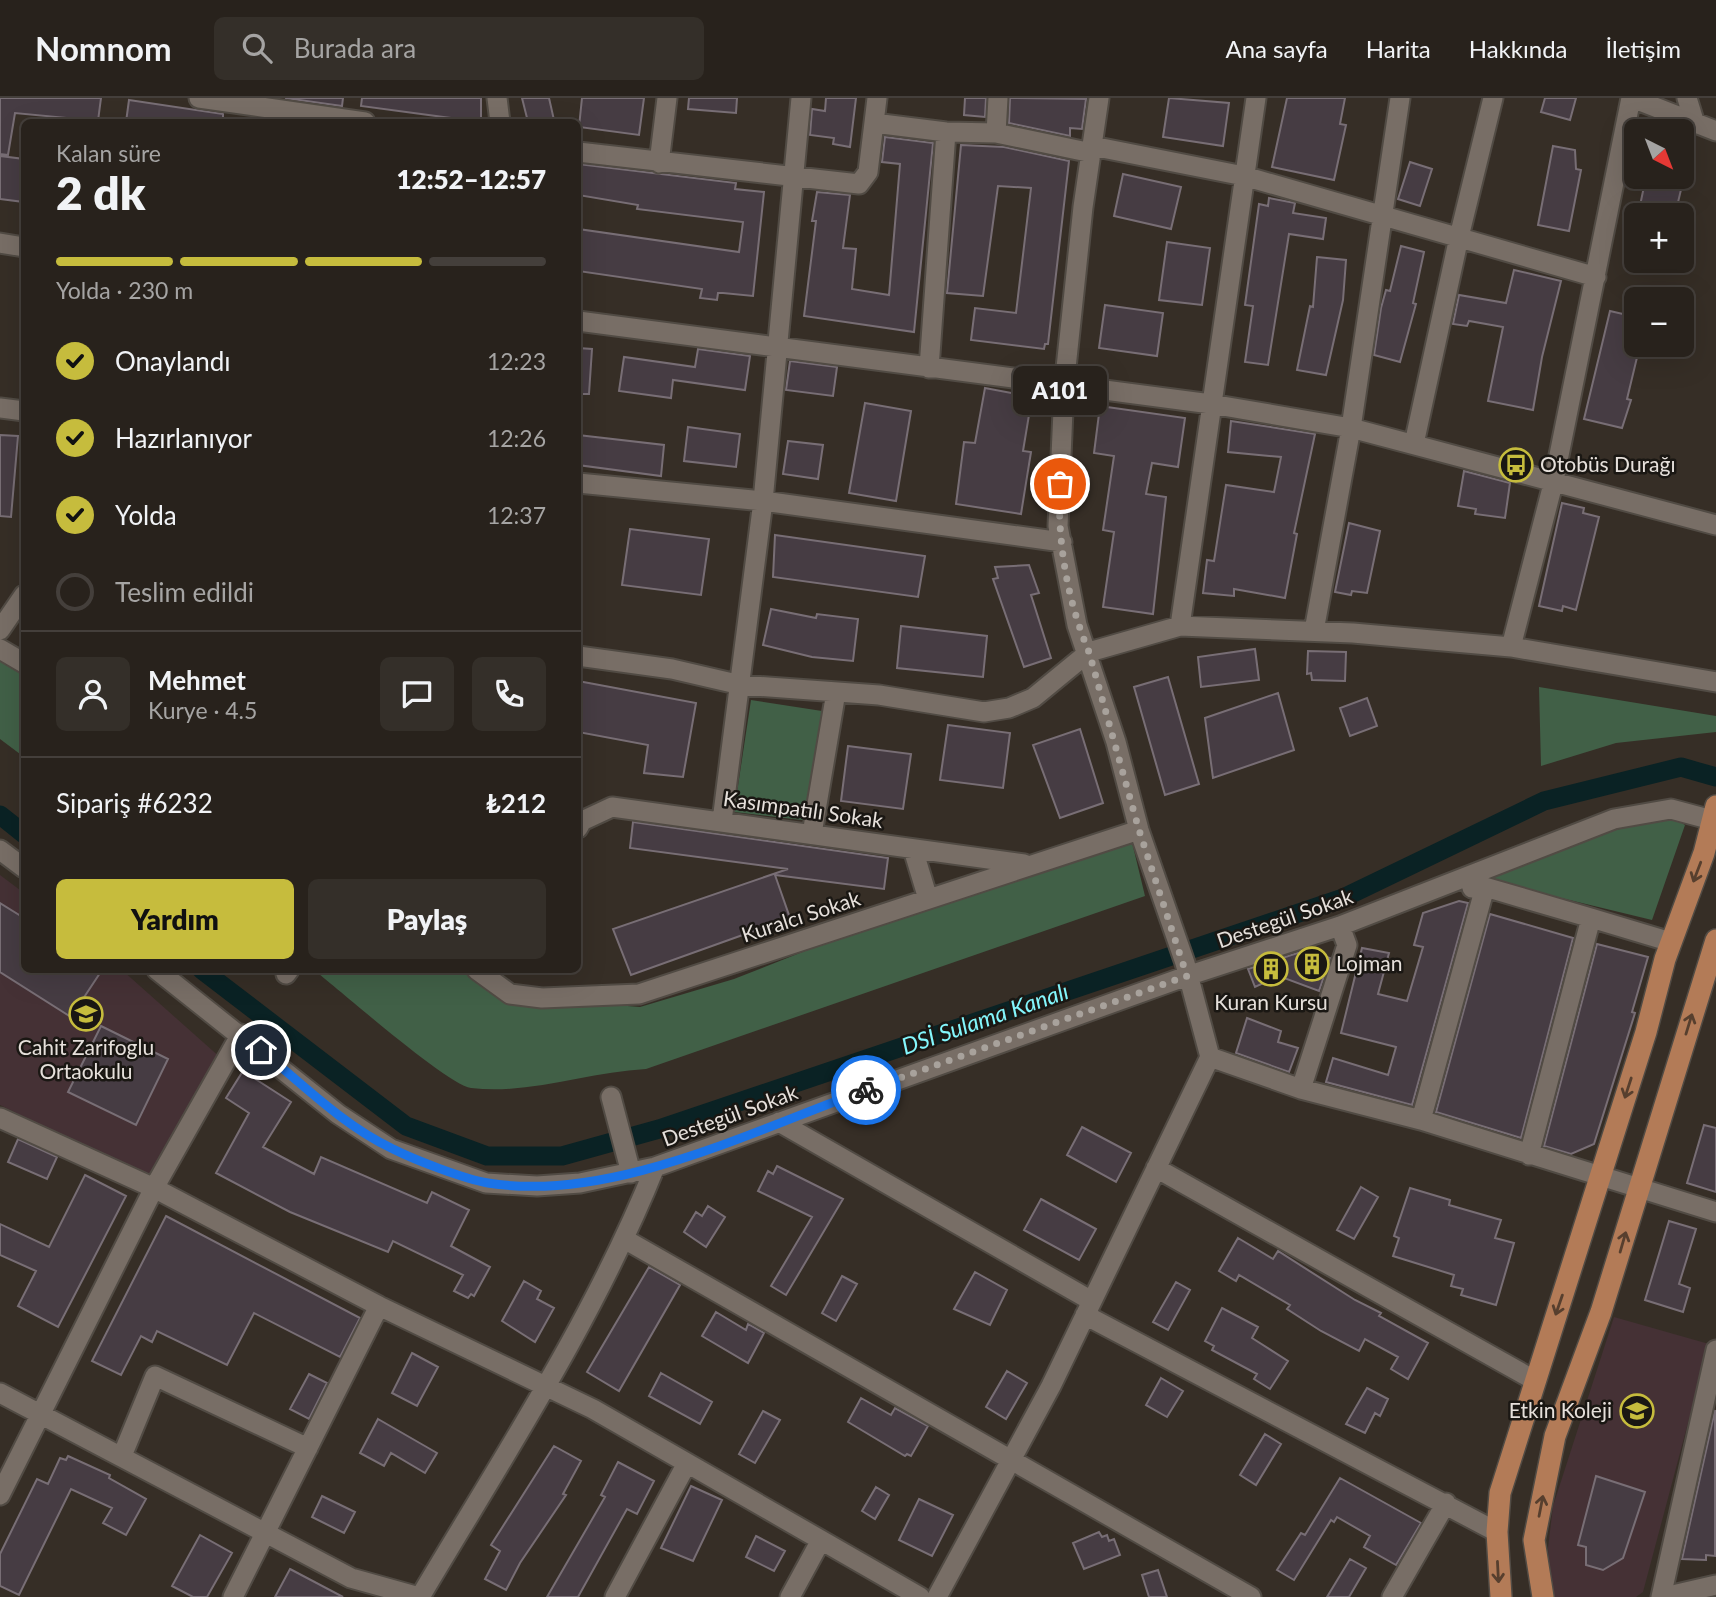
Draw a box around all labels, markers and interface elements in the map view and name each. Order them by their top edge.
search box [214,17,704,80]
text: Nomnom [35,28,172,68]
icon: search [238,29,276,67]
text: Burada ara [294,32,416,64]
text: Ana sayfa [1225,34,1328,63]
text: Harita [1366,34,1431,63]
text: Hakkında [1469,34,1568,63]
text: İletişim [1606,34,1681,63]
north arrow [1624,119,1694,189]
map controls [1624,119,1694,357]
text: Kalan süre [56,139,161,167]
text: 12:52–12:57 [396,163,546,195]
text: 2 dk [56,165,145,220]
button: + [1624,203,1694,273]
text: Yolda · 230 m [56,276,193,304]
button: − [1624,287,1694,357]
icon: check [56,342,94,380]
text: Onaylandı [115,345,230,377]
text: 12:23 [487,347,546,375]
callout: A101 [1013,365,1107,414]
text: A101 [1032,376,1088,404]
icon: check [56,419,94,457]
text: Hazırlanıyor [115,422,252,454]
text: 12:26 [487,424,546,452]
bus stop icon: Otobüs Durağı [1497,446,1535,484]
place label: Otobüs Durağı [1540,451,1675,476]
pin [1030,454,1090,514]
icon: bag [1041,465,1079,503]
icon: check [56,496,94,534]
text: Yolda [115,499,177,531]
text: 12:37 [487,501,546,529]
text: Teslim edildi [115,576,254,608]
button: person [56,657,130,731]
button: chat [380,657,454,731]
button: phone [472,657,546,731]
text: Mehmet [148,664,246,696]
text: Kurye · 4.5 [148,696,257,724]
street label: Kasımpatılı Sokak [722,785,885,832]
text: Sipariş #6232 [56,787,213,819]
text: ₺212 [486,787,546,819]
one-way arrow [1690,860,1703,882]
button: Yardım [56,879,294,959]
button: Paylaş [308,879,546,959]
street label: Destegül Sokak [1213,882,1356,953]
street label: Kuralcı Sokak [738,885,863,947]
building icon: Lojman [1293,945,1331,983]
building icon: Kuran Kursu [1252,950,1290,988]
place label: Lojman [1336,950,1402,975]
water label: DSİ Sulama Kanalı [897,976,1072,1060]
place label: Kuran Kursu [1214,989,1328,1014]
school or university icon: Cahit Zarifoglu Ortaokulu [67,995,105,1033]
one-way arrow [1683,1014,1696,1036]
pin [231,1020,291,1080]
icon: home [242,1031,280,1069]
place label: Cahit Zarifoglu Ortaokulu [18,1034,154,1083]
courier [831,1055,901,1125]
icon: bike [847,1071,885,1109]
one-way arrow [1621,1077,1634,1099]
street label: Destegül Sokak [658,1078,801,1151]
one-way arrow [1617,1231,1630,1253]
one-way arrow [1552,1294,1565,1316]
school or university icon: Etkin Koleji [1618,1392,1656,1430]
place label: Etkin Koleji [1509,1397,1612,1422]
one-way arrow [1535,1495,1548,1518]
one-way arrow [1492,1560,1505,1583]

